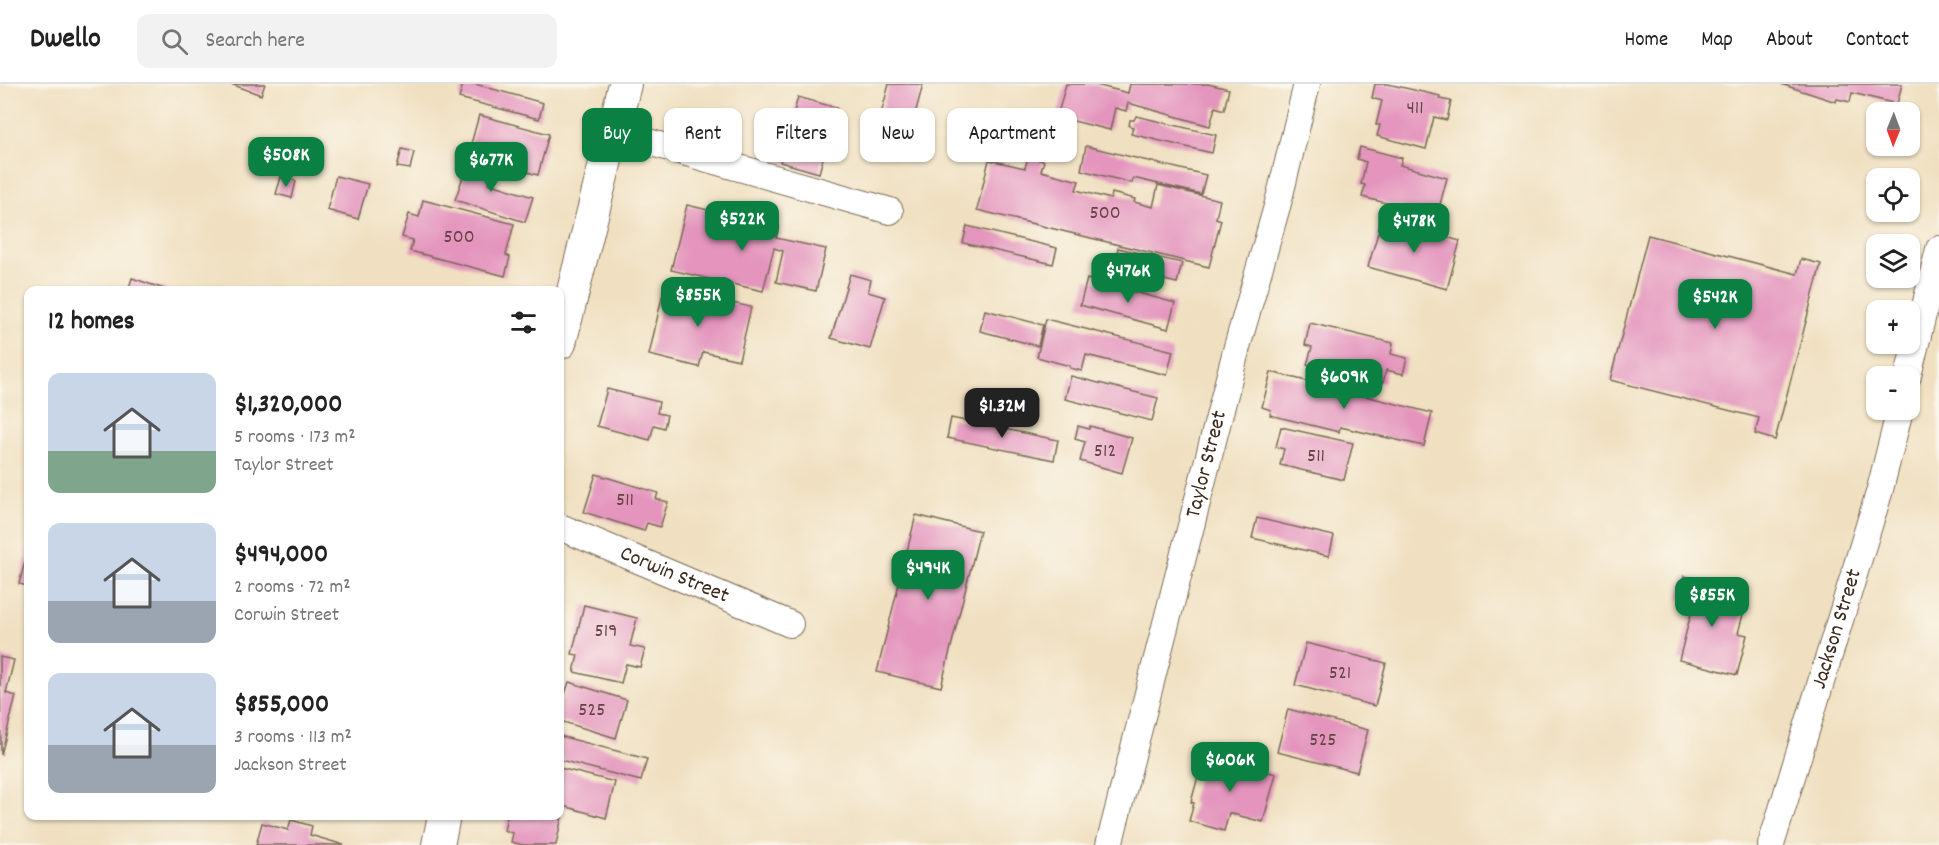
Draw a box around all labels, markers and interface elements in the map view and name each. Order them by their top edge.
search box [137,14,557,68]
text: Dwello [30,21,101,61]
icon: search [158,25,191,58]
text: Search here [206,26,305,57]
text: Home [1624,26,1668,56]
text: Map [1701,26,1733,56]
text: About [1766,26,1813,56]
text: Contact [1846,26,1909,56]
house number: 411 [1406,95,1424,123]
north arrow [1866,102,1920,156]
map controls [1866,102,1920,420]
chip: Buy [582,108,652,162]
chip: Rent [664,108,742,162]
chip: Filters [754,108,848,162]
chip: New [860,108,935,162]
chip: Apartment [947,108,1077,162]
pin: $508K [244,137,328,188]
text: $508K [262,142,310,170]
pin: $677K [449,142,533,193]
text: $677K [469,147,513,175]
button: locate [1866,168,1920,222]
house number: 500 [1089,200,1121,228]
pin: $522K [700,201,784,252]
pin: $478K [1372,203,1456,254]
text: $522K [719,206,765,234]
text: $478K [1392,208,1436,236]
house number: 500 [443,224,475,252]
button: layers [1866,234,1920,288]
pin: $476K [1086,253,1170,304]
text: $476K [1105,258,1151,286]
pin: $855K [656,277,740,328]
pin: $542K [1673,279,1757,330]
text: $855K [675,282,721,310]
text: $542K [1692,284,1738,312]
button: + [1866,300,1920,354]
text: 12 homes [48,304,135,341]
icon: filters [507,306,540,339]
pin: $609K [1302,359,1386,410]
text: $609K [1319,364,1369,392]
button: − [1866,366,1920,420]
text: $1,320,000 [234,387,342,424]
pin: $1.32M [953,388,1051,439]
text: $1.32M [978,393,1026,421]
icon: home [96,397,168,469]
street label: Taylor Street [1178,407,1236,521]
text: 5 rooms · 173 m² [234,424,355,452]
house number: 512 [1094,438,1116,466]
house number: 511 [1307,443,1325,471]
text: Taylor Street [234,452,334,480]
house number: 511 [616,487,634,515]
text: $494,000 [234,537,328,574]
street label: Corwin Street [615,538,734,612]
icon: home [96,547,168,619]
pin: $494K [886,550,970,601]
text: $494K [905,555,951,583]
street label: Jackson Street [1804,565,1870,693]
text: 2 rooms · 72 m² [234,574,350,602]
pin: $855K [1670,577,1754,628]
text: $855K [1689,582,1735,610]
text: Corwin Street [234,602,339,630]
house number: 519 [595,618,617,646]
house number: 521 [1329,660,1351,688]
text: $855,000 [234,687,329,724]
icon: home [96,697,168,769]
house number: 525 [578,697,606,725]
text: 3 rooms · 113 m² [234,724,352,752]
house number: 525 [1309,727,1337,755]
pin: $606K [1188,742,1272,793]
text: $606K [1205,747,1255,775]
text: Jackson Street [234,752,347,780]

